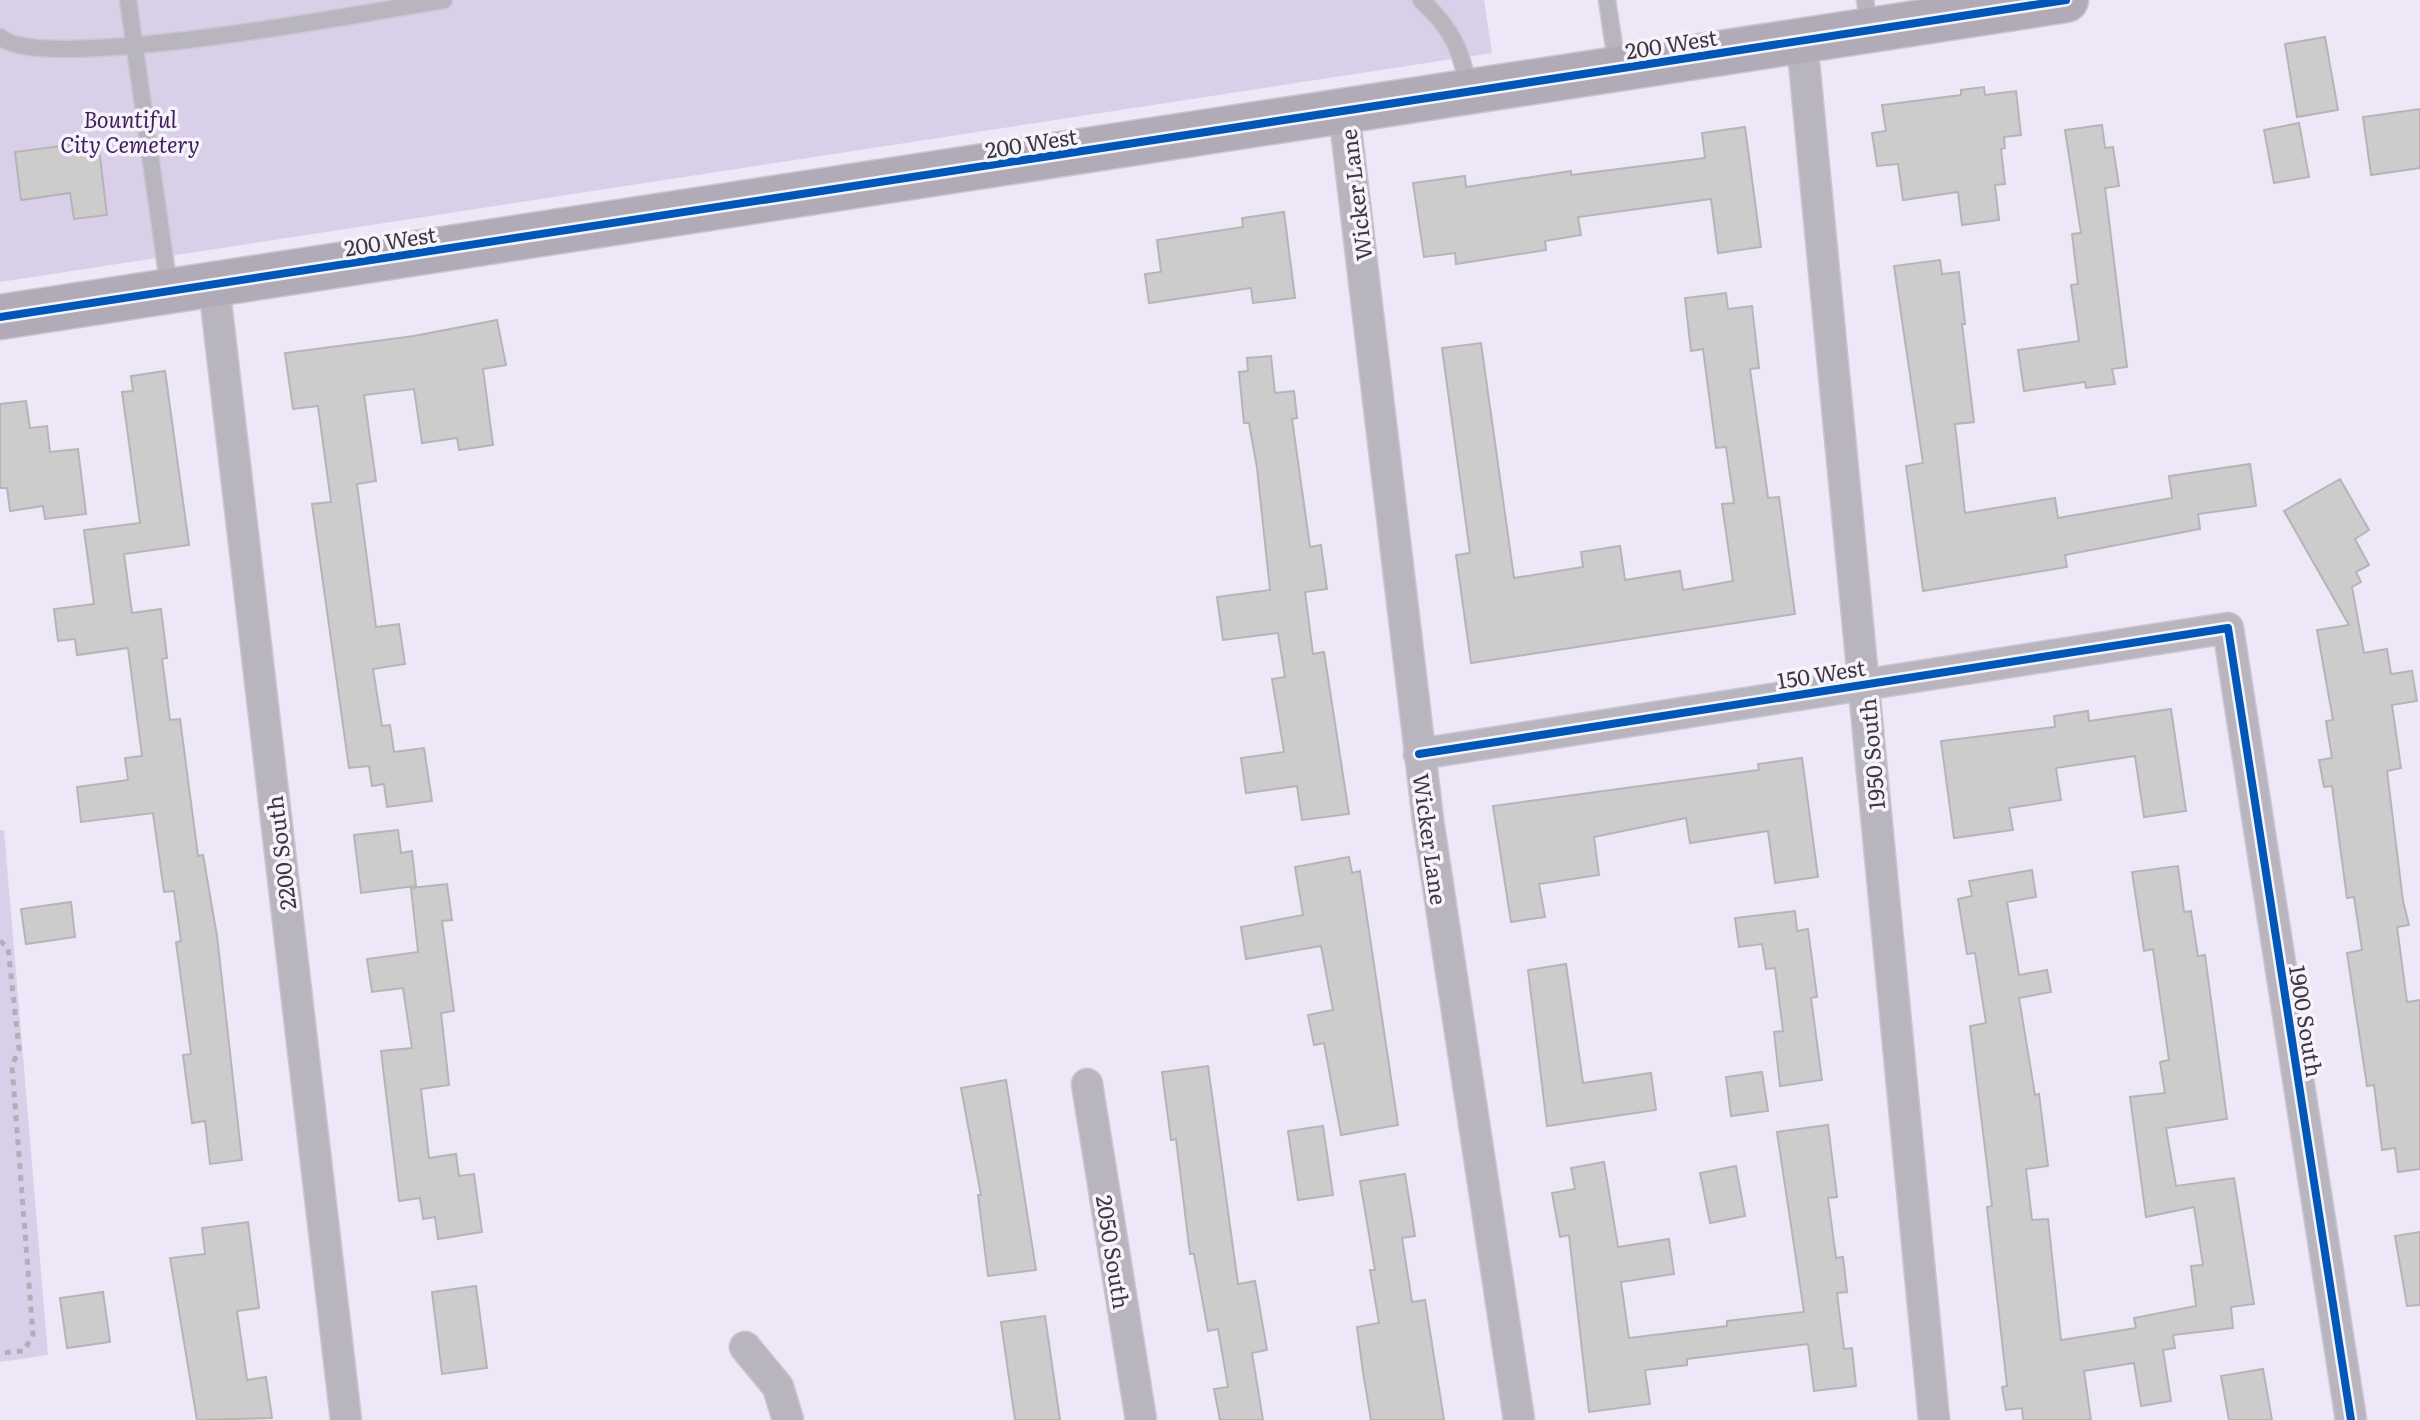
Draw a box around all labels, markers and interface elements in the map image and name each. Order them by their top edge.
street label: 200 West [1623,19,1719,67]
park label: Bountiful City Cemetery [60,102,200,160]
street label: 200 West [983,118,1079,166]
street label: Wicker Lane [1331,127,1379,263]
street label: 200 West [342,216,438,264]
street label: 150 West [1774,650,1868,696]
street label: 1950 South [1850,697,1892,811]
street label: Wicker Lane [1405,771,1457,907]
street label: 2200 South [257,794,303,912]
street label: 1900 South [2282,963,2332,1079]
street label: 2050 South [1089,1193,1139,1311]

